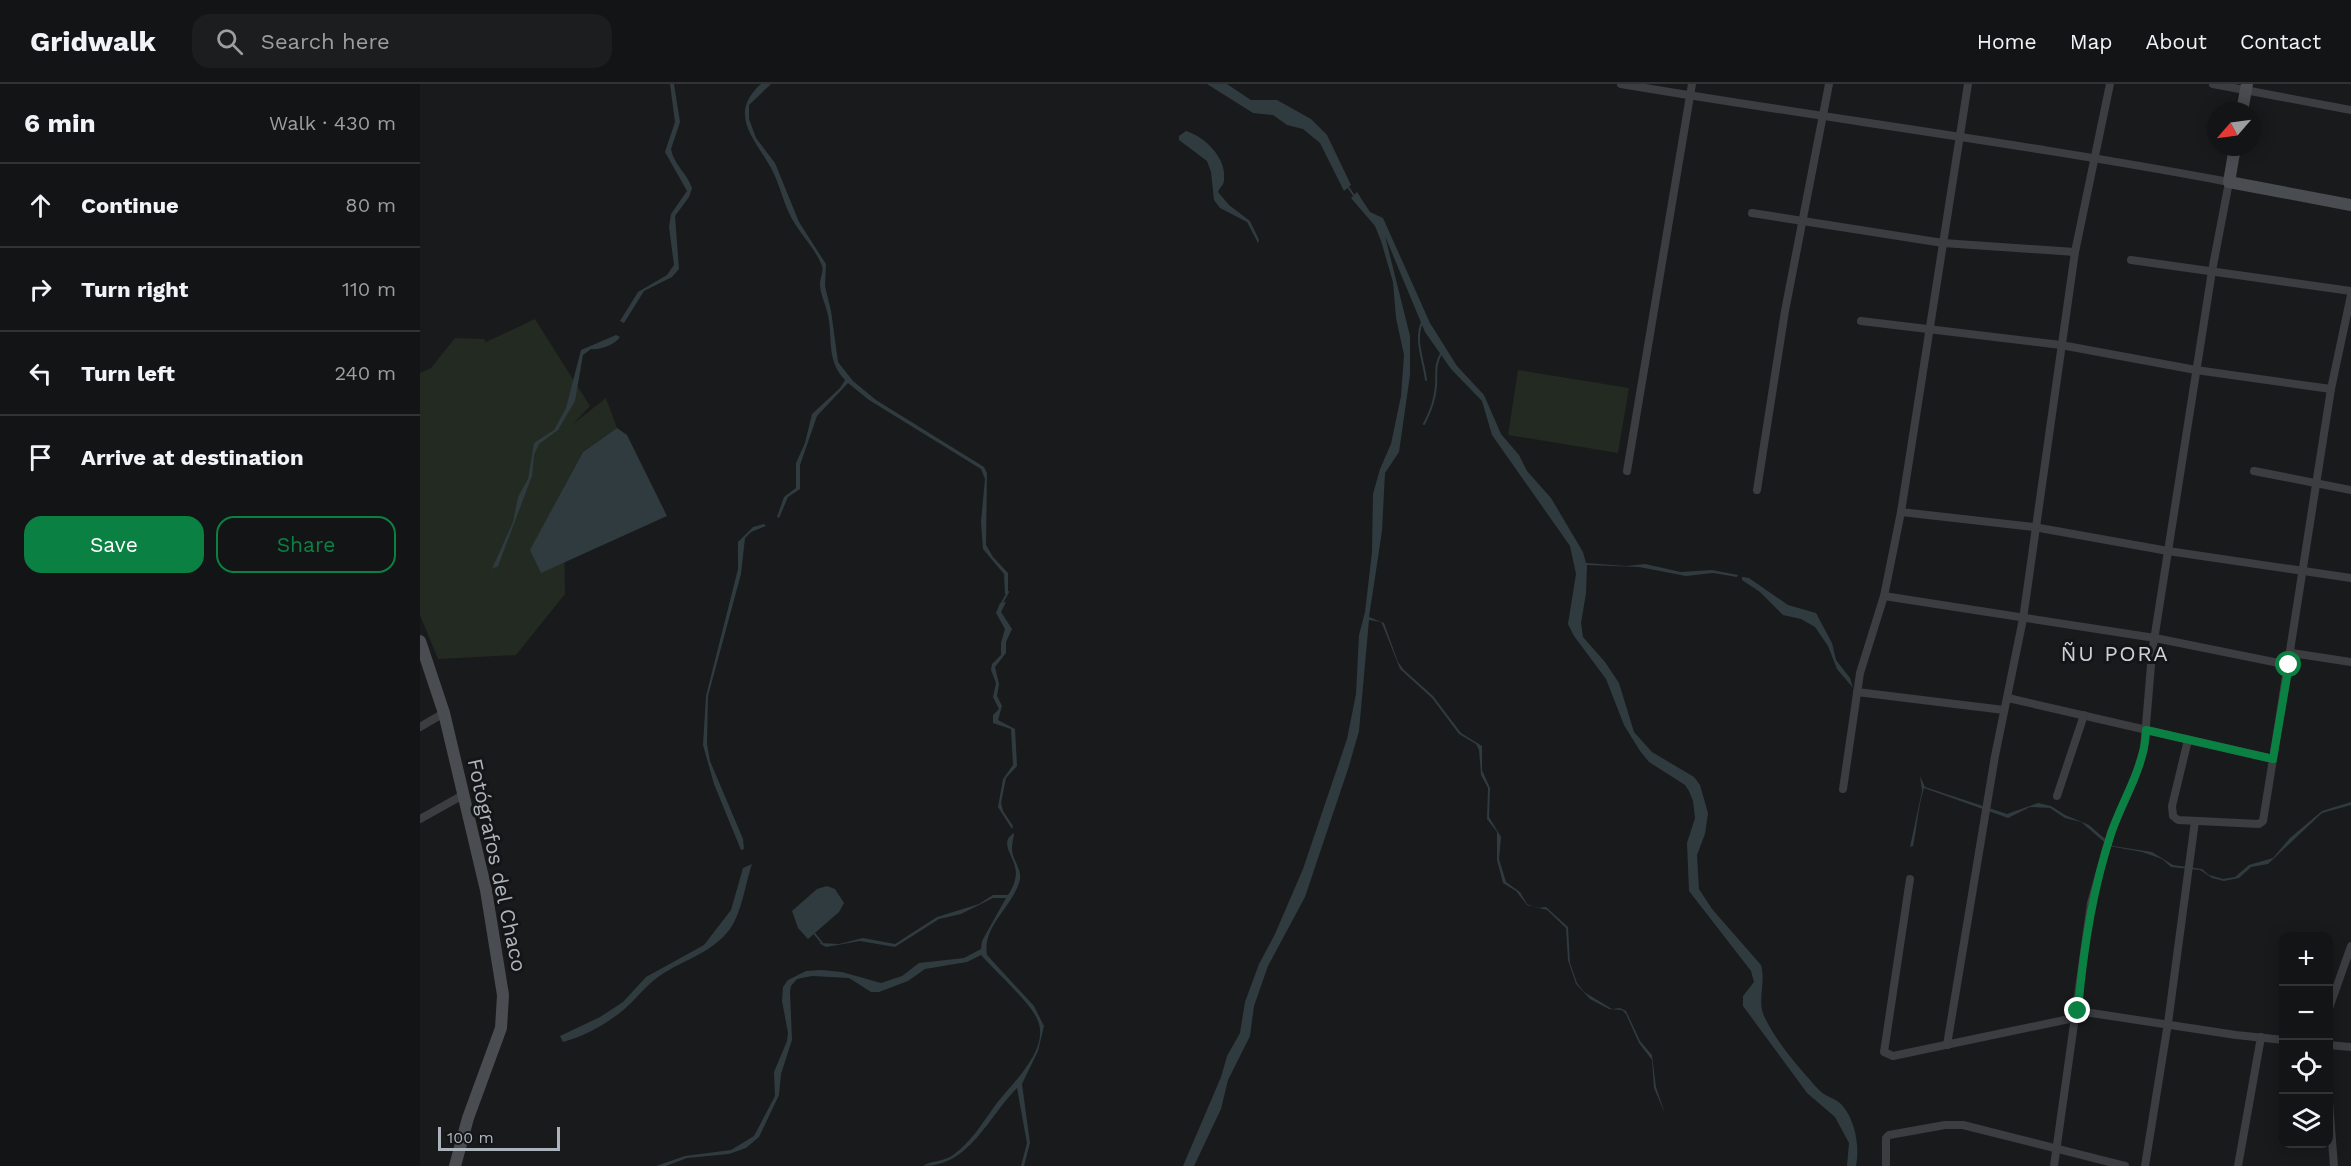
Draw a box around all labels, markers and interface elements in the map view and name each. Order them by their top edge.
search box [192,14,612,68]
text: Gridwalk [30,25,156,58]
icon: search [213,25,246,58]
text: Search here [261,29,390,54]
text: Home [1977,29,2037,54]
text: Map [2070,29,2113,54]
text: About [2146,29,2207,54]
text: Contact [2240,29,2321,54]
north arrow [2207,102,2261,156]
text: 6 min [24,108,96,138]
text: Walk · 430 m [269,111,396,135]
icon: ahead [24,189,57,222]
text: Continue [81,193,179,218]
text: 80 m [345,193,396,217]
icon: right [24,273,57,306]
text: Turn right [81,277,188,302]
text: 110 m [342,277,396,301]
icon: left [24,357,57,390]
text: Turn left [81,361,175,386]
text: 240 m [334,361,396,385]
icon: arrive [24,441,57,474]
text: Arrive at destination [81,445,304,470]
button: Save [24,516,204,573]
button: Share [216,516,396,573]
district label: ÑU PORA [2061,641,2169,666]
route start [2275,651,2301,677]
street label: Fotógrafos del Chaco [463,756,532,974]
map controls [2279,932,2333,1148]
button: + [2279,932,2333,986]
button: − [2279,986,2333,1040]
route end [2064,997,2090,1023]
button: locate [2279,1040,2333,1094]
button: layers [2279,1094,2333,1148]
scale bar [438,1124,560,1152]
text: 100 m [447,1128,494,1147]

